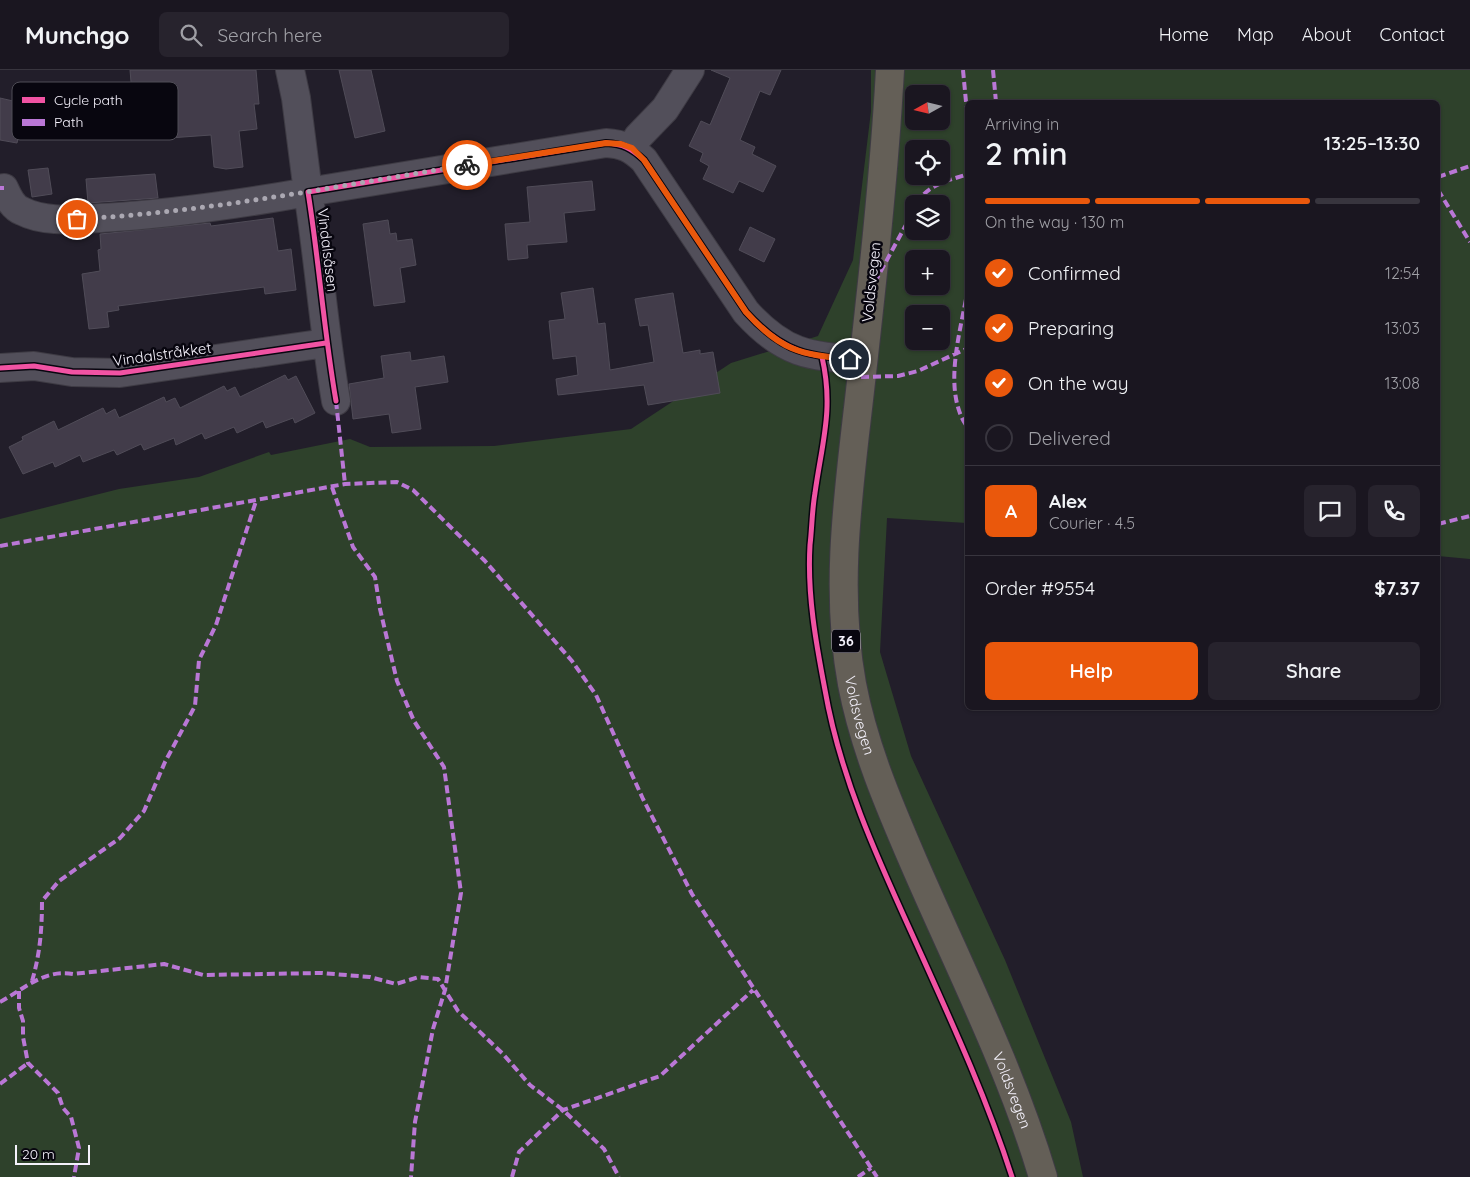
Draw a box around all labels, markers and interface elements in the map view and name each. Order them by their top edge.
search box [159,12,509,57]
text: Munchgo [25,20,129,50]
icon: search [177,21,205,49]
text: Search here [217,23,322,47]
text: Home [1159,23,1209,46]
text: Map [1237,23,1274,46]
text: About [1302,23,1352,46]
text: Contact [1380,23,1445,46]
legend [12,82,178,140]
north arrow [905,85,950,130]
map controls [905,85,950,350]
text: Cycle path [54,91,123,109]
text: Path [54,113,83,131]
text: Arriving in [985,114,1059,134]
text: 13:25–13:30 [1324,131,1420,155]
text: 2 min [985,133,1068,173]
courier [442,140,492,190]
button: locate [905,140,950,185]
icon: bike [453,151,481,179]
button: layers [905,195,950,240]
pin [56,198,98,240]
icon: bag [63,205,91,233]
street label: Vindalsåsen [313,207,343,293]
text: On the way · 130 m [985,212,1124,232]
street label: Voldsvegen [857,241,885,323]
button: + [905,250,950,295]
icon: check [985,259,1013,287]
text: Confirmed [1028,261,1121,285]
text: 12:54 [1385,263,1420,283]
button: − [905,305,950,350]
icon: check [985,314,1013,342]
text: Preparing [1028,316,1114,340]
text: 13:03 [1385,318,1420,338]
street label: Vindalstråkket [111,338,213,370]
pin [829,338,871,380]
icon: home [836,345,864,373]
icon: check [985,369,1013,397]
text: On the way [1028,371,1129,395]
text: 13:08 [1385,373,1420,393]
text: Delivered [1028,426,1111,450]
button: chat [1304,485,1356,537]
button: phone [1368,485,1420,537]
text: Alex [1049,489,1087,513]
text: A [1005,499,1017,523]
text: Courier · 4.5 [1049,513,1135,533]
text: Order #9554 [985,576,1095,600]
text: $7.37 [1374,576,1420,600]
road number: 36 [832,630,860,652]
button: Help [985,642,1198,700]
button: Share [1208,642,1420,700]
street label: Voldsvegen [841,674,880,757]
street label: Voldsvegen [989,1049,1036,1131]
scale bar [15,1142,90,1165]
text: 20 m [22,1145,55,1163]

